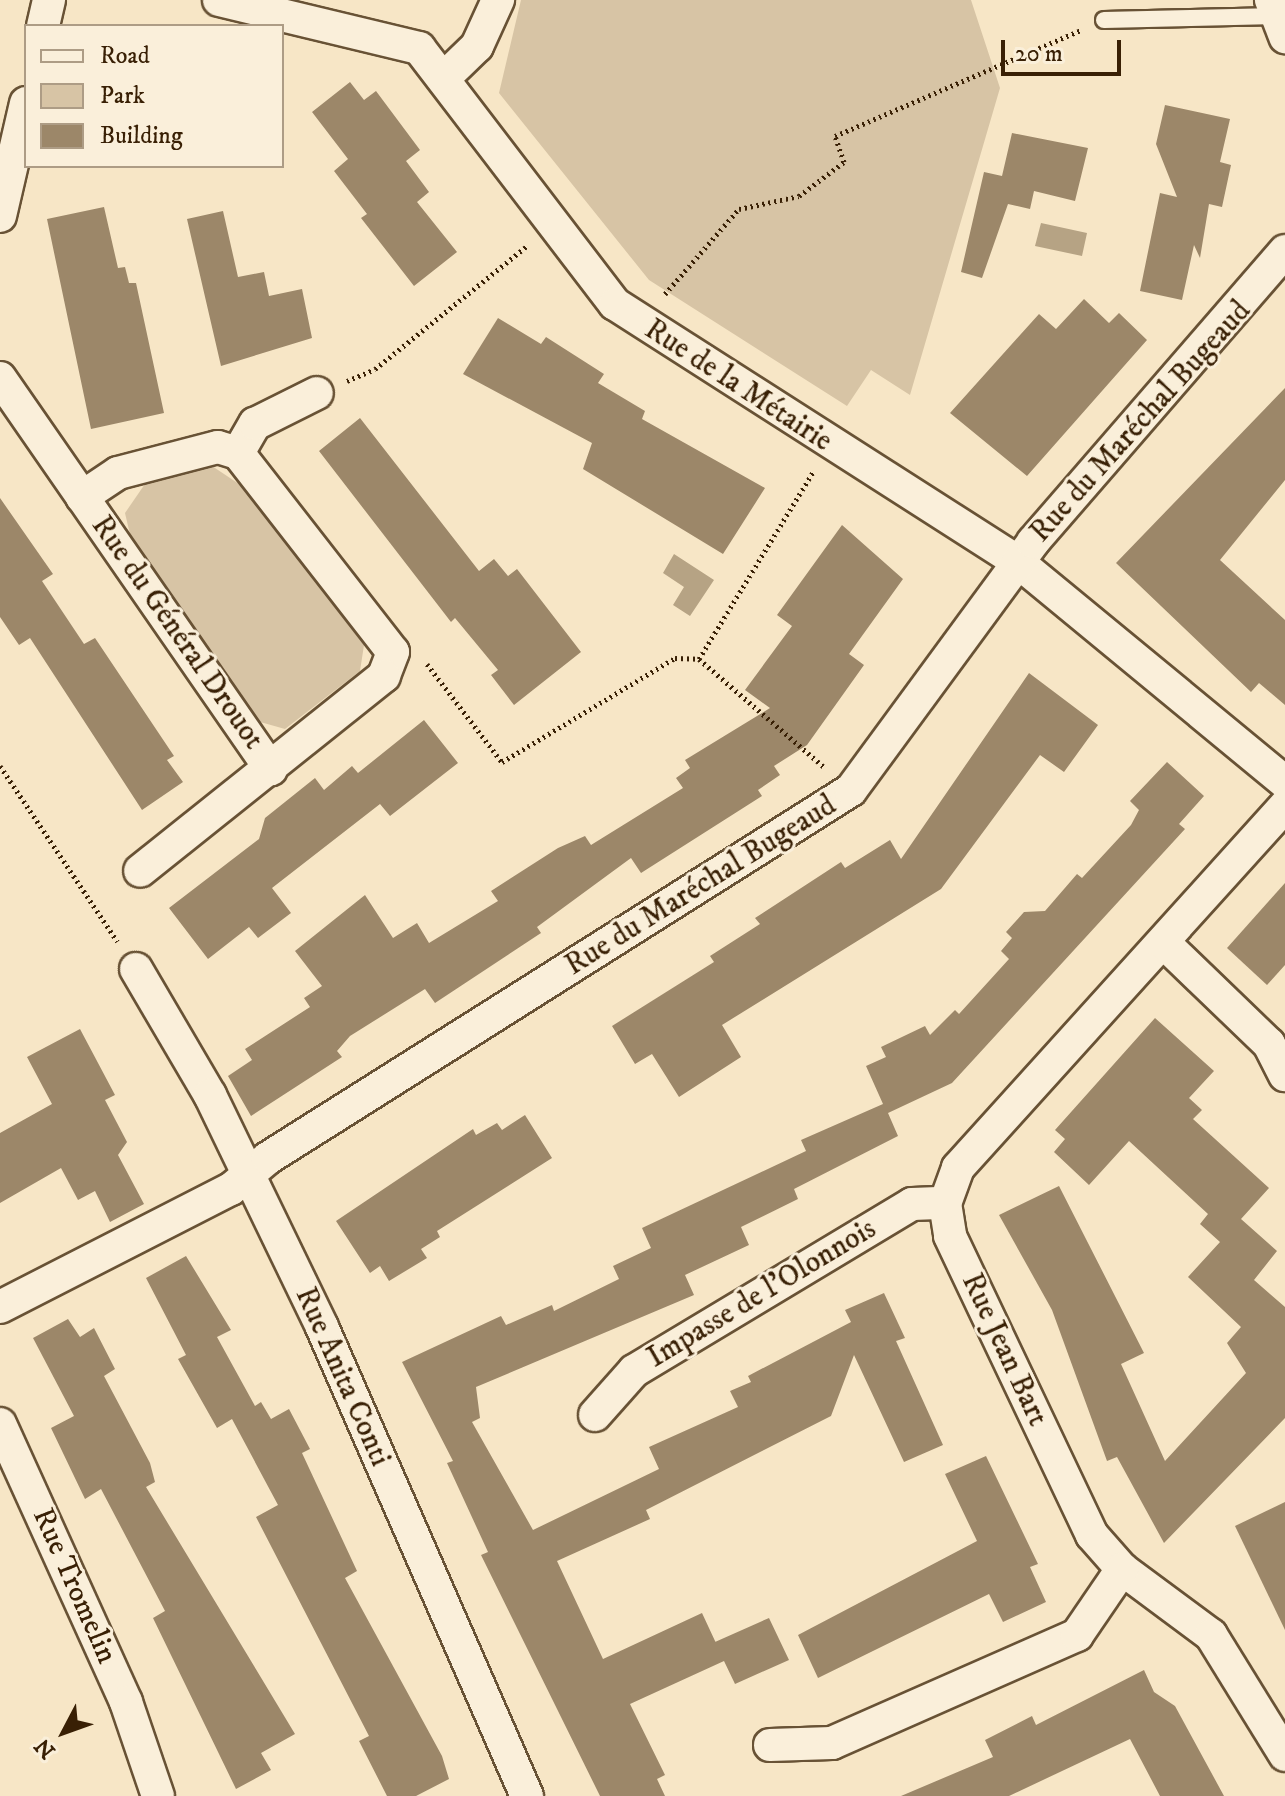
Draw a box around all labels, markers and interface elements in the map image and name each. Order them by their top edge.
legend [24,24,284,168]
scale bar [1005,24,1125,74]
text: 20 m [1015,39,1063,69]
text: Road [100,41,150,71]
text: Park [100,81,145,111]
text: Building [100,121,183,151]
street label: Rue du Maréchal Bugeaud [1023,294,1259,550]
street label: Rue de la Métairie [638,312,838,460]
street label: Rue du Général Drouot [83,509,271,757]
street label: Rue du Maréchal Bugeaud [559,788,843,984]
street label: Impasse de l'Olonnois [641,1212,883,1376]
street label: Rue Jean Bart [953,1268,1055,1432]
street label: Rue Anita Conti [287,1282,397,1472]
street label: Rue Tromelin [24,1503,124,1669]
north arrow [24,1692,104,1772]
text: N [29,1732,62,1764]

